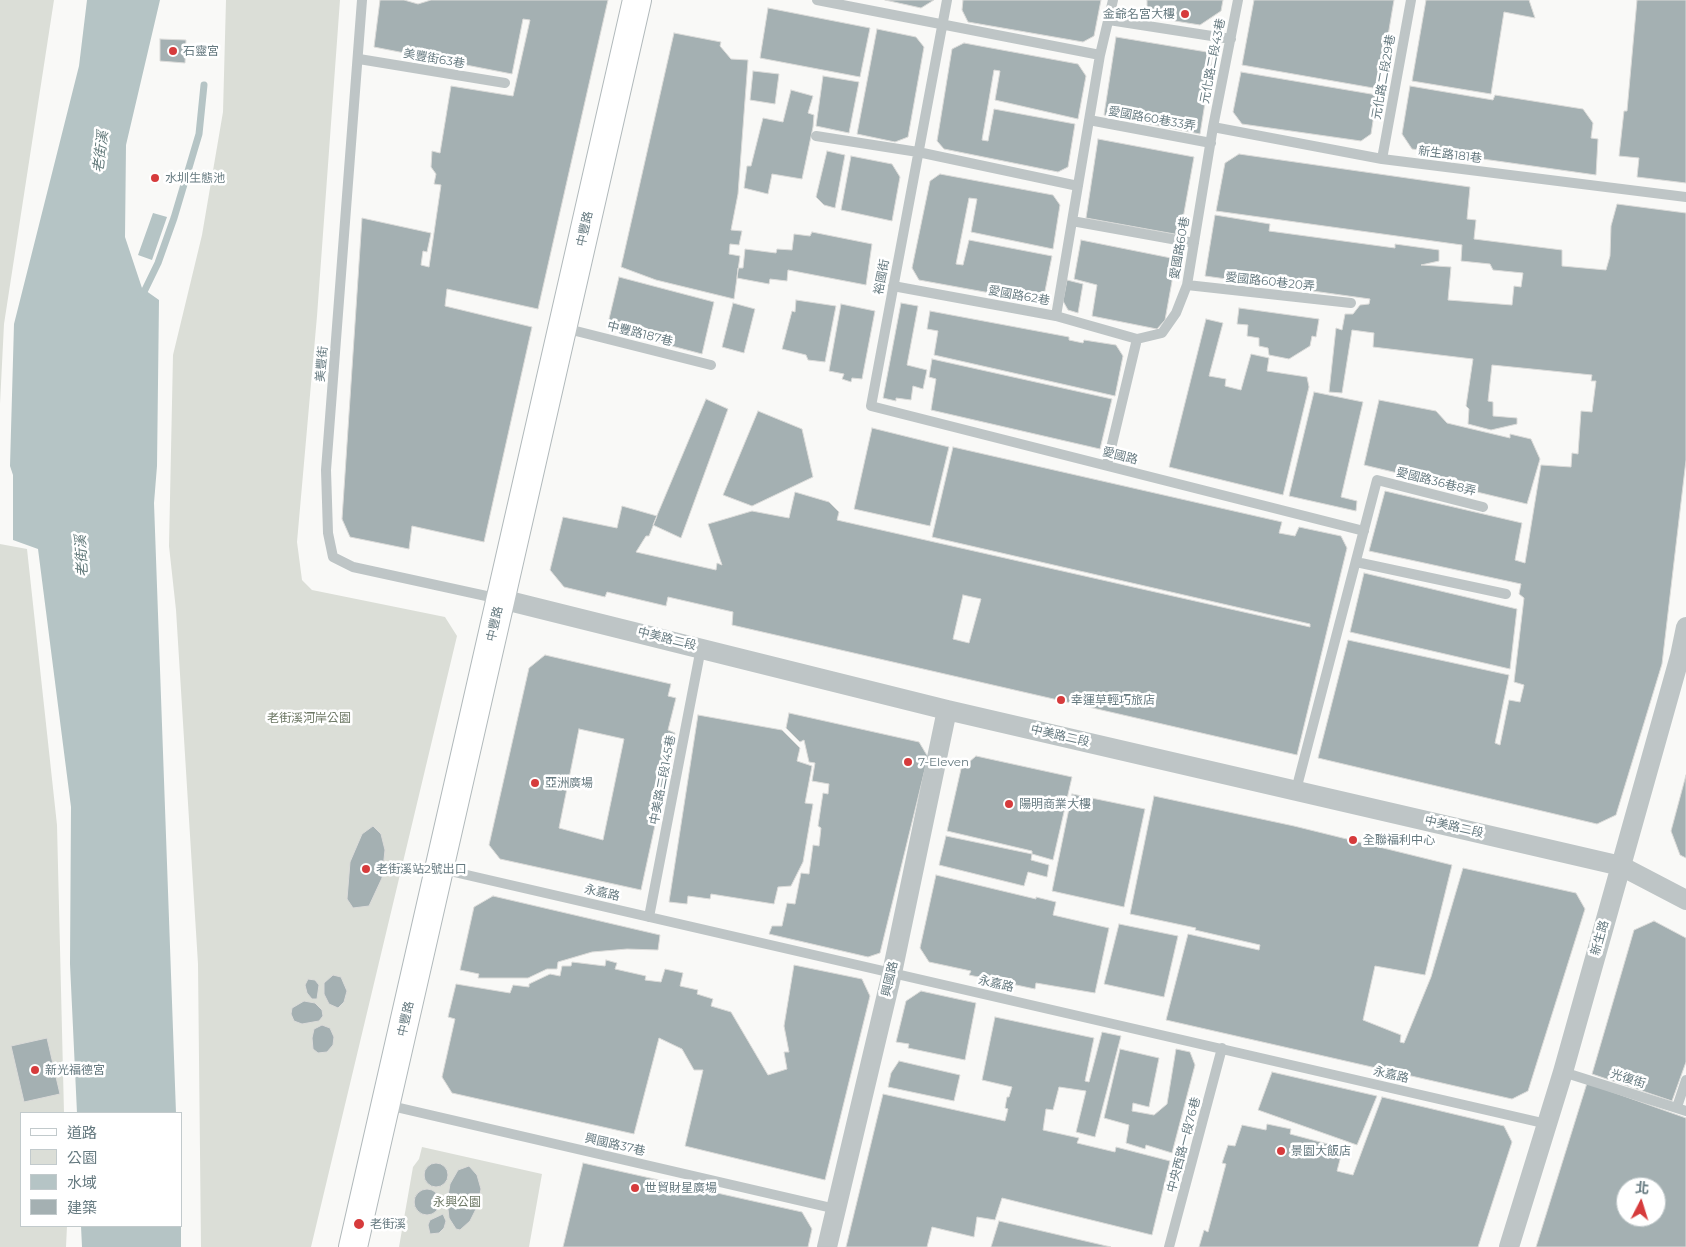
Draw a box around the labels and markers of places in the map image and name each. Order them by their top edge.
place label: 金爺名宮大樓 [1103,7,1175,21]
marker: 金爺名宮大樓 [1179,8,1191,20]
place label: 石靈宮 [183,44,219,58]
marker: 石靈宮 [167,45,179,57]
place label: 水圳生態池 [165,171,225,185]
marker: 水圳生態池 [149,172,161,184]
place label: 幸運草輕巧旅店 [1071,693,1155,707]
marker: 幸運草輕巧旅店 [1055,694,1067,706]
place label: 7-Eleven [918,755,969,769]
marker: 7-Eleven [902,756,914,768]
place label: 亞洲廣場 [545,776,593,790]
marker: 亞洲廣場 [529,777,541,789]
place label: 陽明商業大樓 [1019,797,1091,811]
marker: 陽明商業大樓 [1003,798,1015,810]
place label: 全聯福利中心 [1363,833,1435,847]
marker: 全聯福利中心 [1347,834,1359,846]
place label: 老街溪站2號出口 [376,862,467,876]
marker: 老街溪站2號出口 [360,863,372,875]
place label: 新光福德宮 [45,1063,105,1077]
marker: 新光福德宮 [29,1064,41,1076]
place label: 景園大飯店 [1291,1144,1351,1158]
marker: 景園大飯店 [1275,1145,1287,1157]
place label: 世貿財星廣場 [645,1181,717,1195]
marker: 世貿財星廣場 [629,1182,641,1194]
marker: 老街溪 [352,1217,366,1231]
place label: 老街溪 [370,1217,406,1231]

